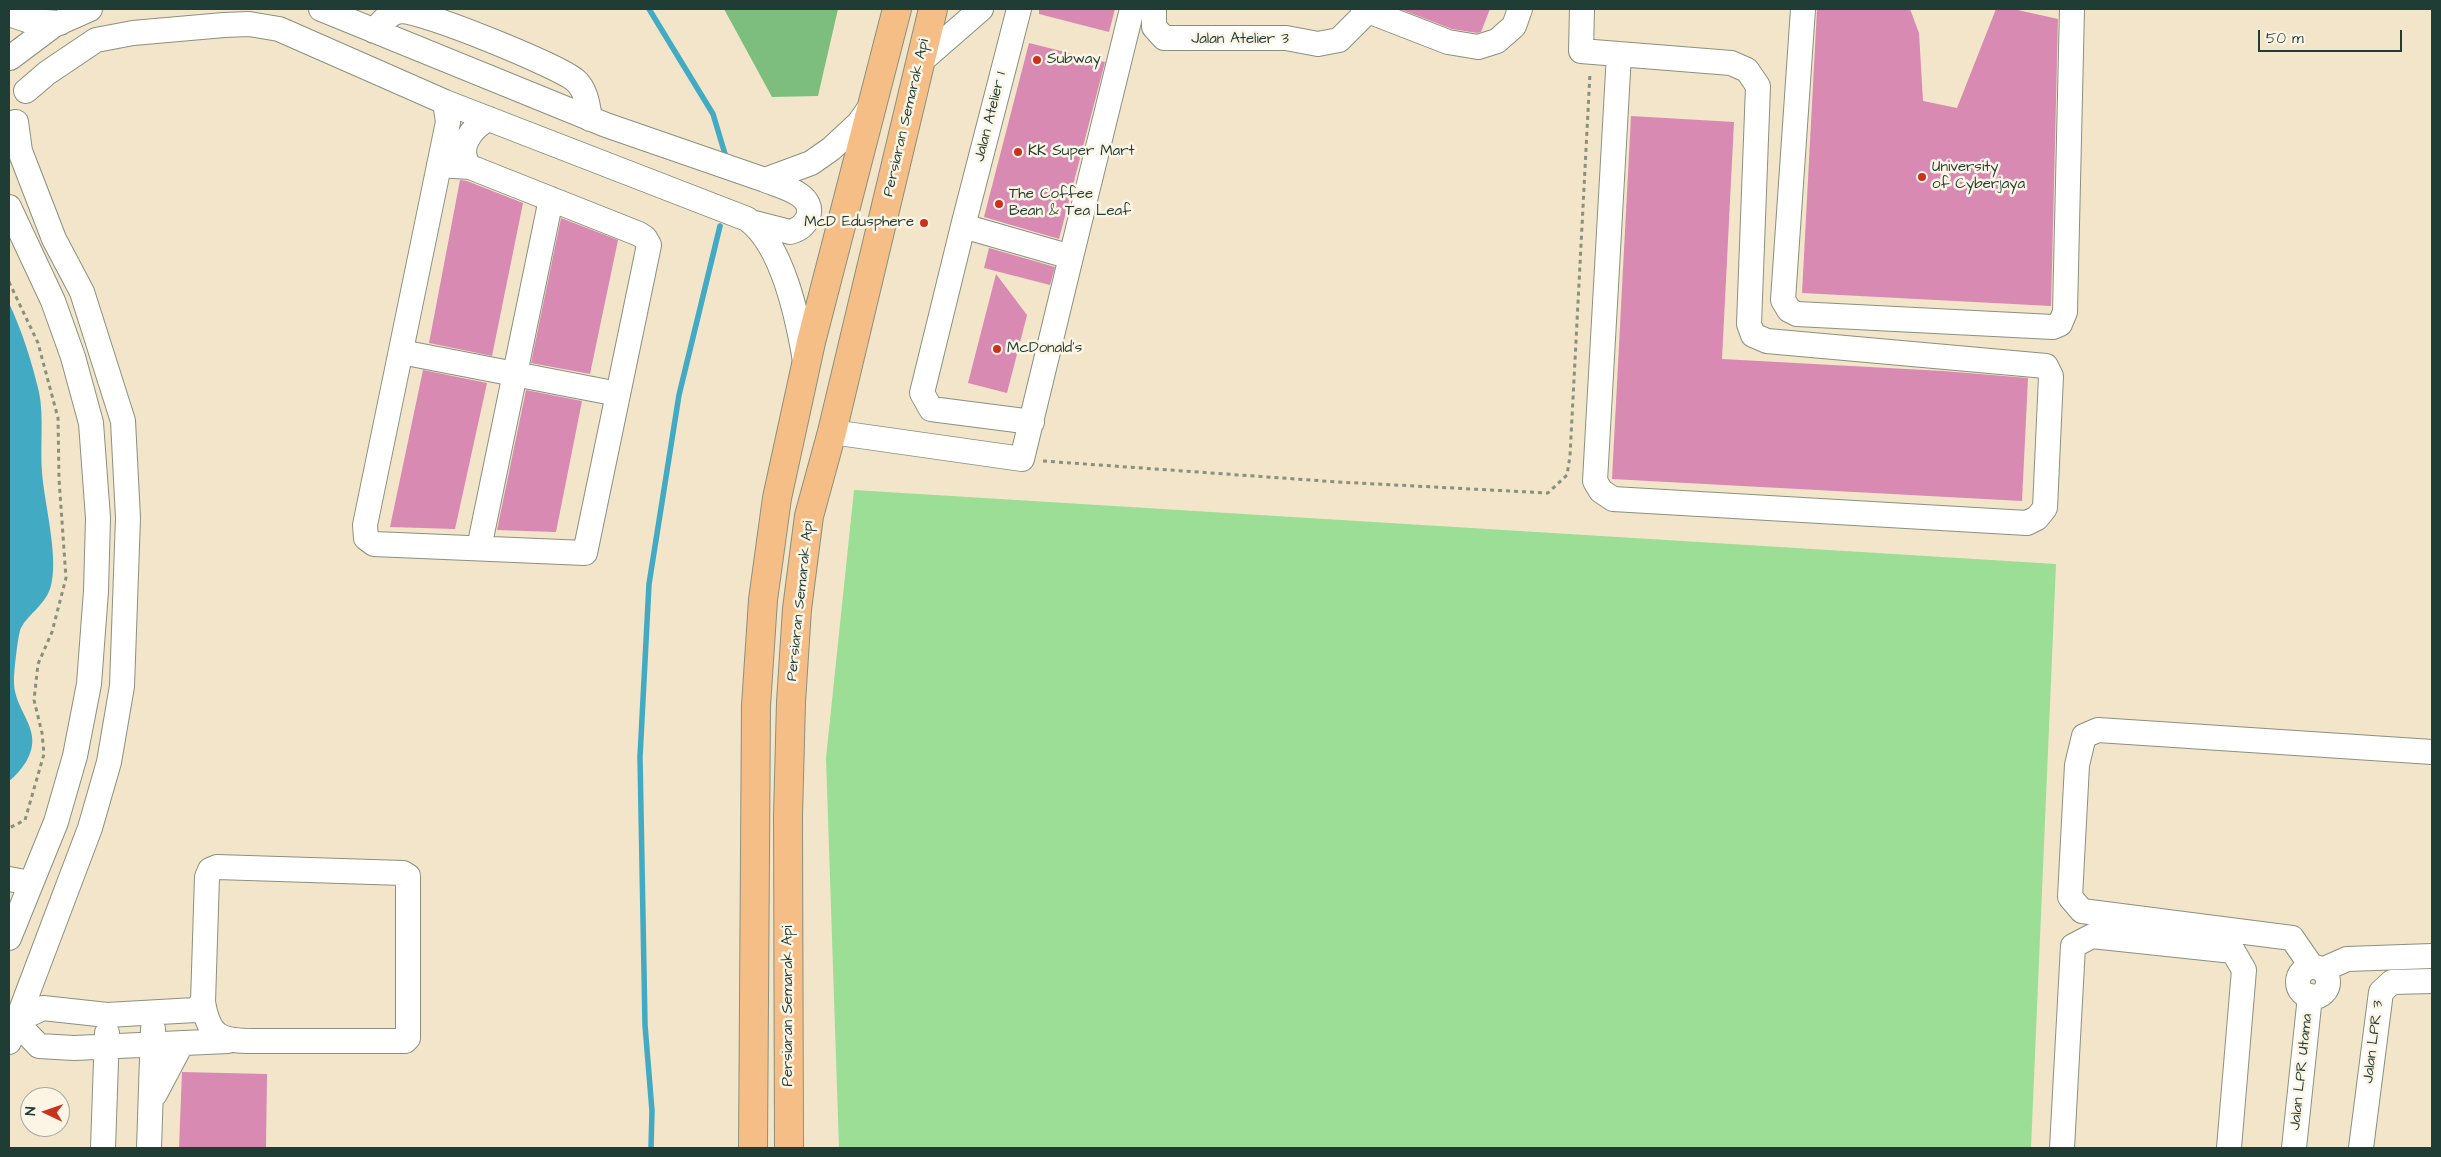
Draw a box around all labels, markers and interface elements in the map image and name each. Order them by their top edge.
scale bar [2261,20,2405,52]
text: 50 m [2266,28,2304,49]
street label: Jalan Atelier 3 [1191,31,1289,49]
street label: Persiaran Semarak Api [880,37,934,199]
place label: Subway [1047,51,1101,69]
marker: Subway [1031,54,1043,66]
street label: Jalan Atelier 1 [971,70,1011,164]
place label: KK Super Mart [1028,143,1135,161]
marker: KK Super Mart [1012,146,1024,158]
place label: University of Cyberjaya [1932,159,2025,194]
marker: University of Cyberjaya [1916,171,1928,183]
place label: The Coffee Bean & Tea Leaf [1009,186,1131,221]
marker: The Coffee Bean & Tea Leaf [993,198,1005,210]
place label: McD Edusphere [804,214,914,232]
marker: McD Edusphere [918,217,930,229]
place label: McDonald's [1007,340,1082,358]
marker: McDonald's [991,343,1003,355]
street label: Persiaran Semarak Api [784,520,818,682]
street label: Persiaran Semarak Api [780,925,798,1087]
street label: Jalan LPR 3 [2360,1000,2388,1084]
street label: Jalan LPR Utama [2287,1013,2317,1131]
north arrow [20,1087,70,1137]
text: N [21,1106,41,1116]

